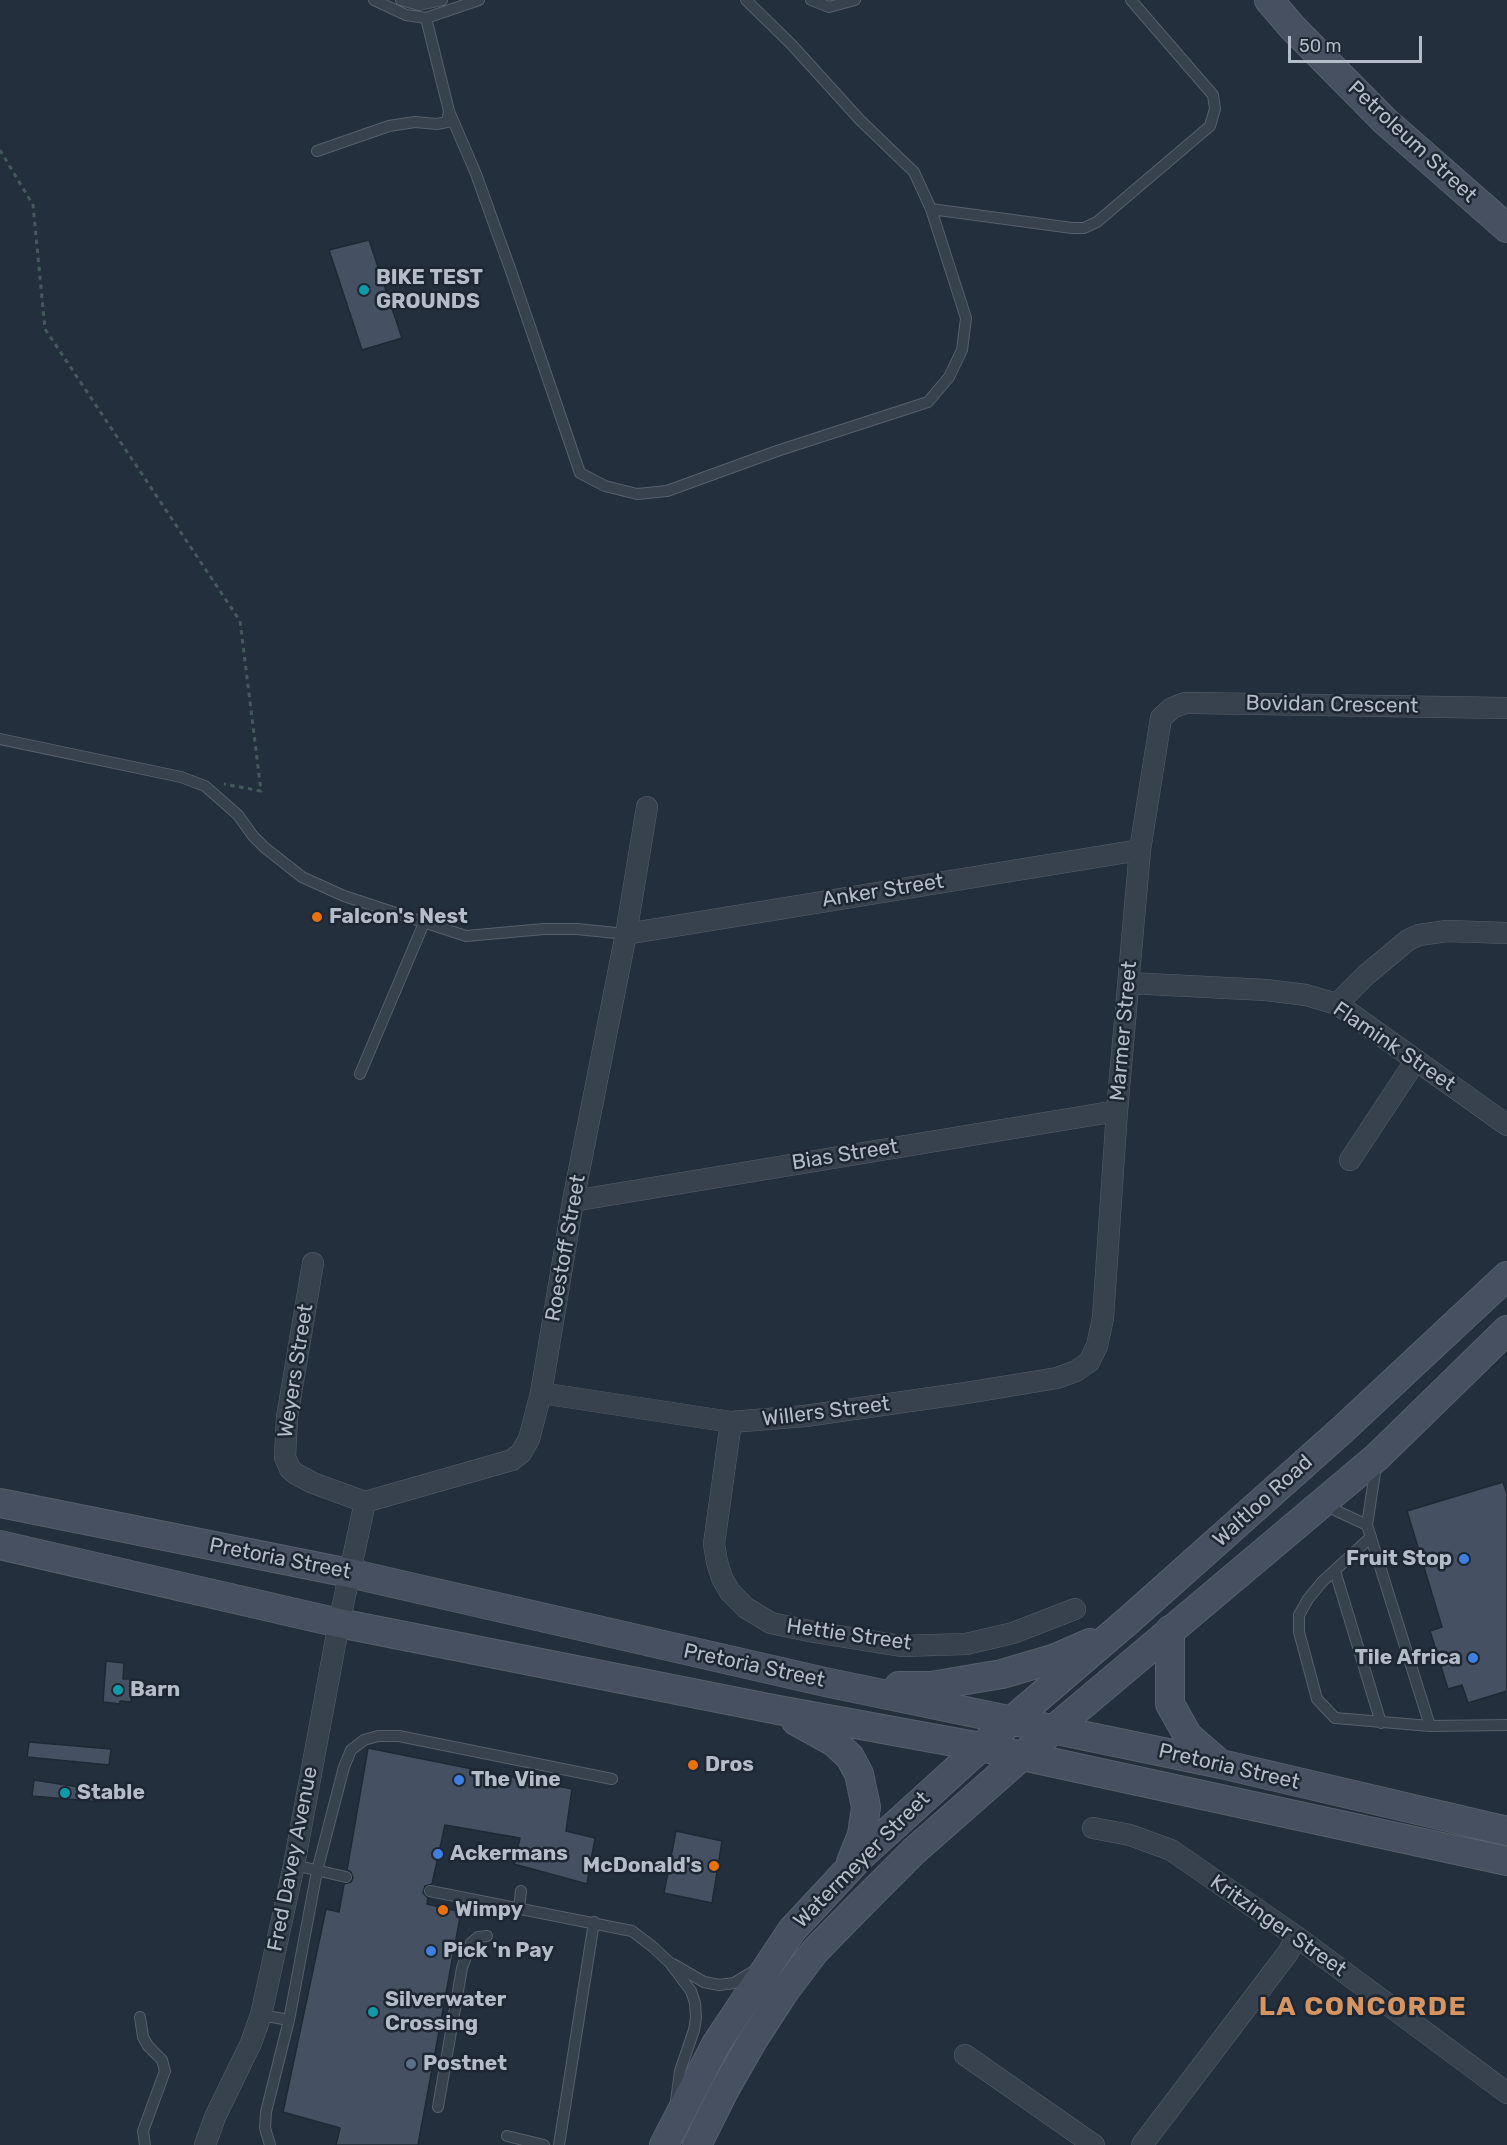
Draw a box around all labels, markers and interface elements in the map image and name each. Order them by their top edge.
scale bar [1291,24,1424,62]
text: 50 m [1299,35,1342,57]
street label: Petroleum Street [1342,76,1482,208]
place label: BIKE TEST GROUNDS [376,265,483,315]
marker: BIKE TEST GROUNDS [357,283,371,297]
street label: Bovidan Crescent [1245,691,1419,719]
street label: Anker Street [820,869,946,913]
place label: Falcon's Nest [329,904,468,930]
marker: Falcon's Nest [310,910,324,924]
street label: Marmer Street [1105,960,1143,1102]
street label: Flamink Street [1328,997,1460,1097]
street label: Bias Street [790,1134,900,1176]
street label: Roestoff Street [541,1173,591,1323]
street label: Weyers Street [273,1302,319,1440]
street label: Willers Street [761,1392,891,1432]
street label: Waltloo Road [1208,1450,1318,1552]
street label: Pretoria Street [207,1533,353,1585]
place label: Fruit Stop [1346,1546,1452,1572]
marker: Fruit Stop [1457,1552,1471,1566]
street label: Hettie Street [785,1614,913,1656]
street label: Pretoria Street [681,1639,827,1693]
place label: Tile Africa [1355,1645,1461,1671]
marker: Tile Africa [1466,1651,1480,1665]
place label: Barn [130,1677,180,1703]
marker: Barn [111,1683,125,1697]
street label: Pretoria Street [1156,1739,1302,1795]
place label: Dros [705,1752,754,1778]
marker: Dros [686,1758,700,1772]
street label: Fred Davey Avenue [263,1764,323,1954]
place label: The Vine [471,1767,561,1793]
marker: The Vine [452,1773,466,1787]
place label: Stable [77,1780,145,1806]
marker: Stable [58,1786,72,1800]
street label: Watermeyer Street [789,1787,935,1933]
place label: Ackermans [450,1841,568,1867]
marker: Ackermans [431,1847,445,1861]
place label: McDonald's [583,1853,702,1879]
marker: McDonald's [707,1859,721,1873]
street label: Kritzinger Street [1205,1870,1351,1982]
place label: Wimpy [455,1897,523,1923]
marker: Wimpy [436,1903,450,1917]
place label: Pick 'n Pay [443,1938,554,1964]
marker: Pick 'n Pay [424,1944,438,1958]
place label: Silverwater Crossing [385,1987,506,2037]
district label: LA CONCORDE [1259,1991,1467,2023]
marker: Silverwater Crossing [366,2005,380,2019]
place label: Postnet [423,2051,507,2077]
marker: Postnet [404,2057,418,2071]

